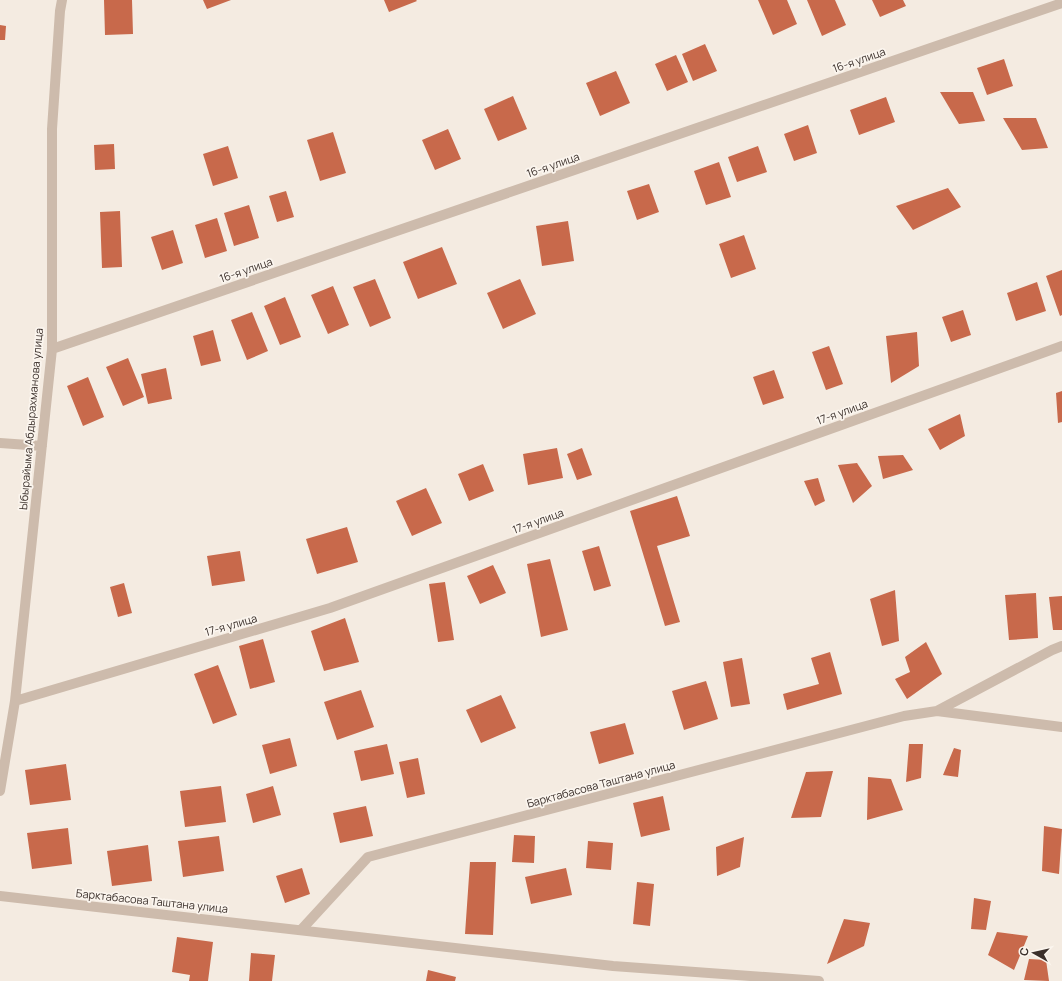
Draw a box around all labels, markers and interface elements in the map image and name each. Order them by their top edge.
street label: 16-я улица [830,43,887,76]
street label: 16-я улица [524,148,581,181]
street label: 16-я улица [217,253,274,286]
street label: Ыбырайыма Абдырахманова улица [15,327,46,510]
street label: 17-я улица [814,395,870,428]
street label: 17-я улица [510,504,566,537]
street label: 17-я улица [203,610,259,639]
street label: Барктабасова Таштана улица [525,756,677,811]
street label: Барктабасова Таштана улица [75,885,229,916]
north arrow [1014,933,1054,973]
text: С [1016,946,1032,957]

